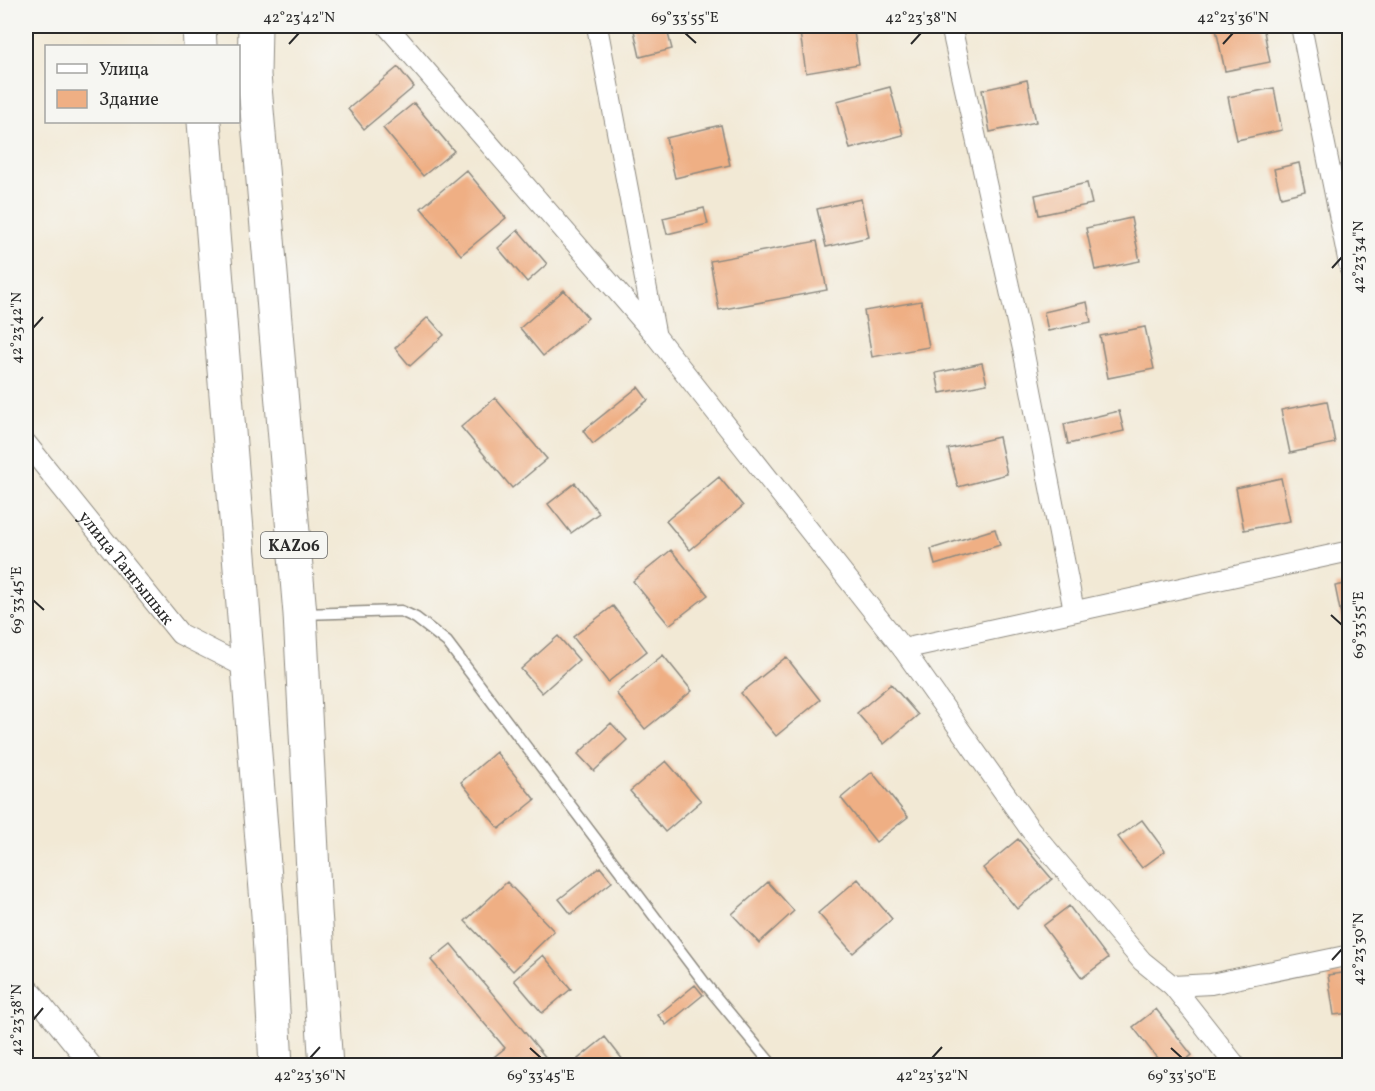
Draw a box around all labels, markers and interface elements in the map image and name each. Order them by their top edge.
text: 42°23'42"N [263,8,335,29]
text: 69°33'55"E [651,8,719,29]
text: 42°23'38"N [885,8,957,29]
text: 42°23'36"N [1197,8,1269,29]
legend [45,45,240,123]
text: Улица [99,58,149,83]
text: Здание [99,88,159,113]
text: 42°23'34"N [1349,221,1370,293]
text: 42°23'42"N [7,292,28,364]
street label: улица Тангышык [71,506,179,631]
road number: KАZ06 [261,532,327,558]
text: 69°33'45"E [7,566,28,634]
text: 69°33'55"E [1349,591,1370,659]
text: 42°23'30"N [1349,913,1370,985]
text: 42°23'38"N [7,984,28,1056]
text: 42°23'36"N [274,1066,346,1087]
text: 69°33'45"E [507,1066,575,1087]
text: 42°23'32"N [896,1066,968,1087]
text: 69°33'50"E [1148,1066,1216,1087]

